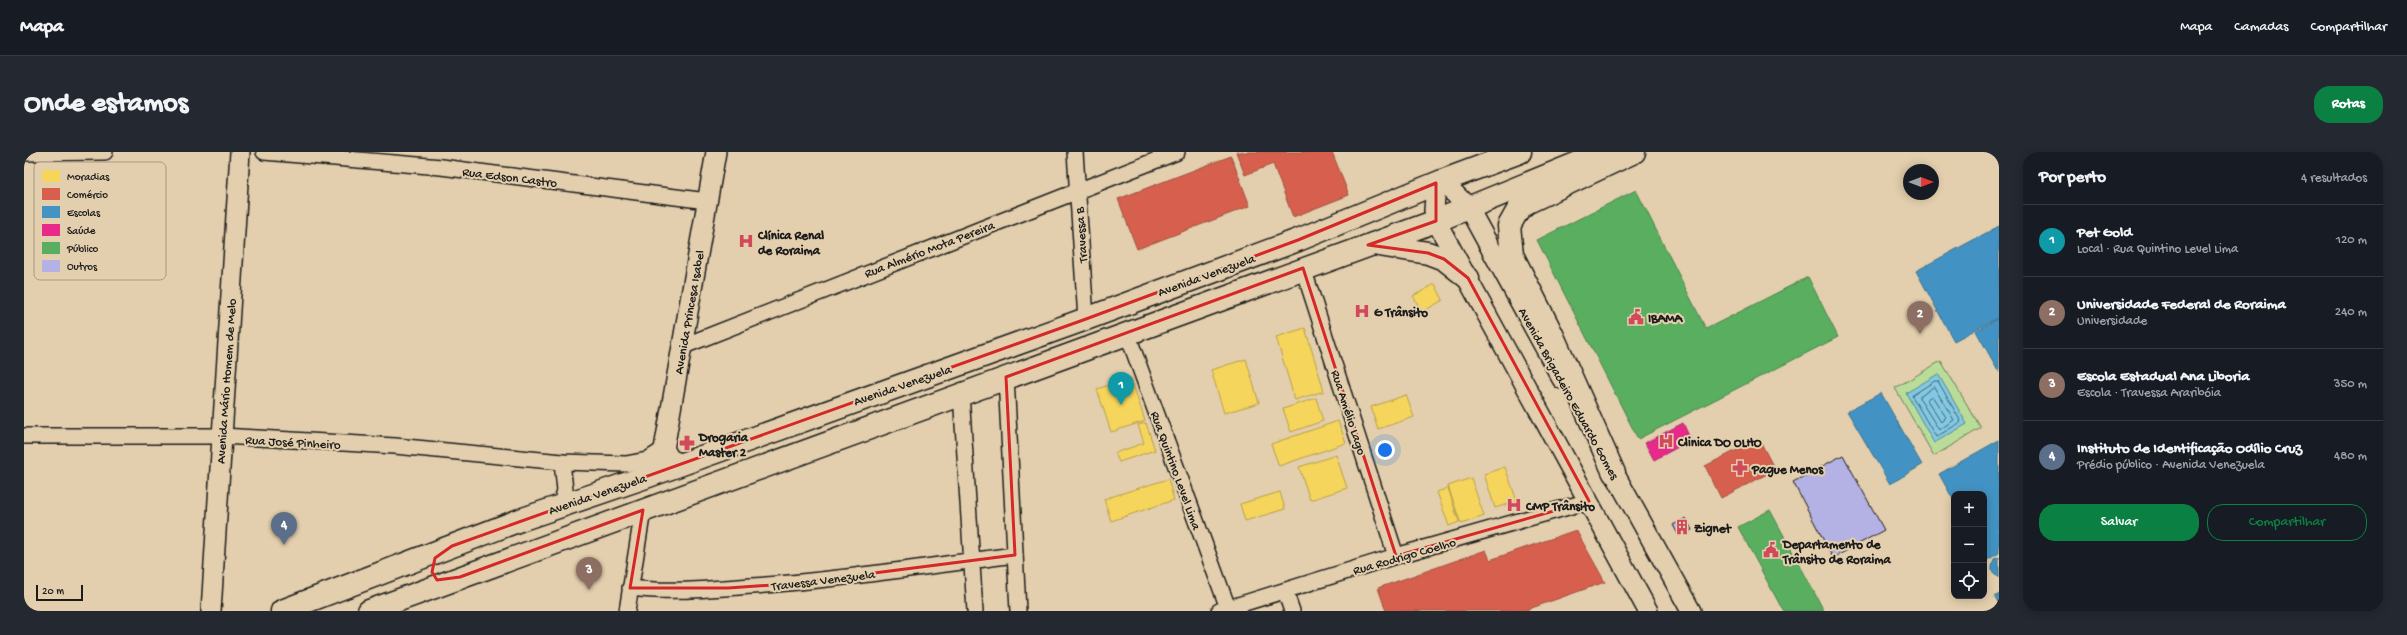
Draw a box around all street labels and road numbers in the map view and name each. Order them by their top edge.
street label: Rua Edson Castro [461,165,558,192]
street label: Travessa B [1073,206,1092,264]
street label: Rua Almério Mota Pereira [863,218,998,282]
street label: Avenida Princesa Isabel [672,249,709,376]
street label: Avenida Venezuela [1156,252,1258,301]
street label: Avenida Mário Homem de Melo [214,298,241,464]
street label: Avenida Brigadeiro Eduardo Gomes [1514,306,1622,484]
street label: Avenida Venezuela [852,362,954,410]
street label: Rua Amélio Lago [1327,368,1368,457]
street label: Rua Quintino Level Lima [1146,410,1203,533]
street label: Rua José Pinheiro [245,434,341,453]
street label: Avenida Venezuela [547,471,649,519]
street label: Rua Rodrigo Coelho [1352,535,1458,579]
street label: Travessa Venezuela [769,568,877,595]

